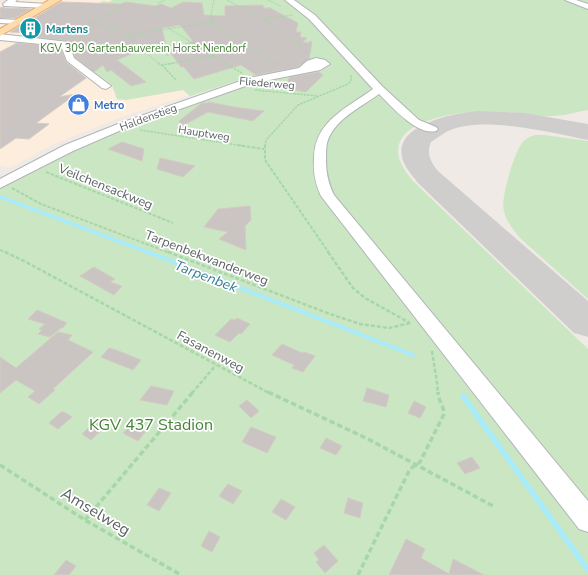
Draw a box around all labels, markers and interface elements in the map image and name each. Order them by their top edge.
building icon: Martens [17,16,43,42]
place label: Martens [46,22,88,37]
park label: KGV 309 Gartenbauverein Horst Niendorf [40,41,246,56]
street label: Fliederweg [239,74,295,93]
shop icon: Metro [65,92,91,118]
place label: Metro [94,98,124,113]
street label: Haldenstieg [117,100,179,135]
street label: Hauptweg [177,122,231,145]
street label: Veilchensackweg [55,159,156,214]
street label: Tarpenbekwanderweg [143,226,271,288]
water label: Tarpenbek [172,256,240,296]
street label: Fasanenweg [174,327,247,377]
park label: KGV 437 Stadion [89,414,213,436]
street label: Amselweg [57,483,134,541]

